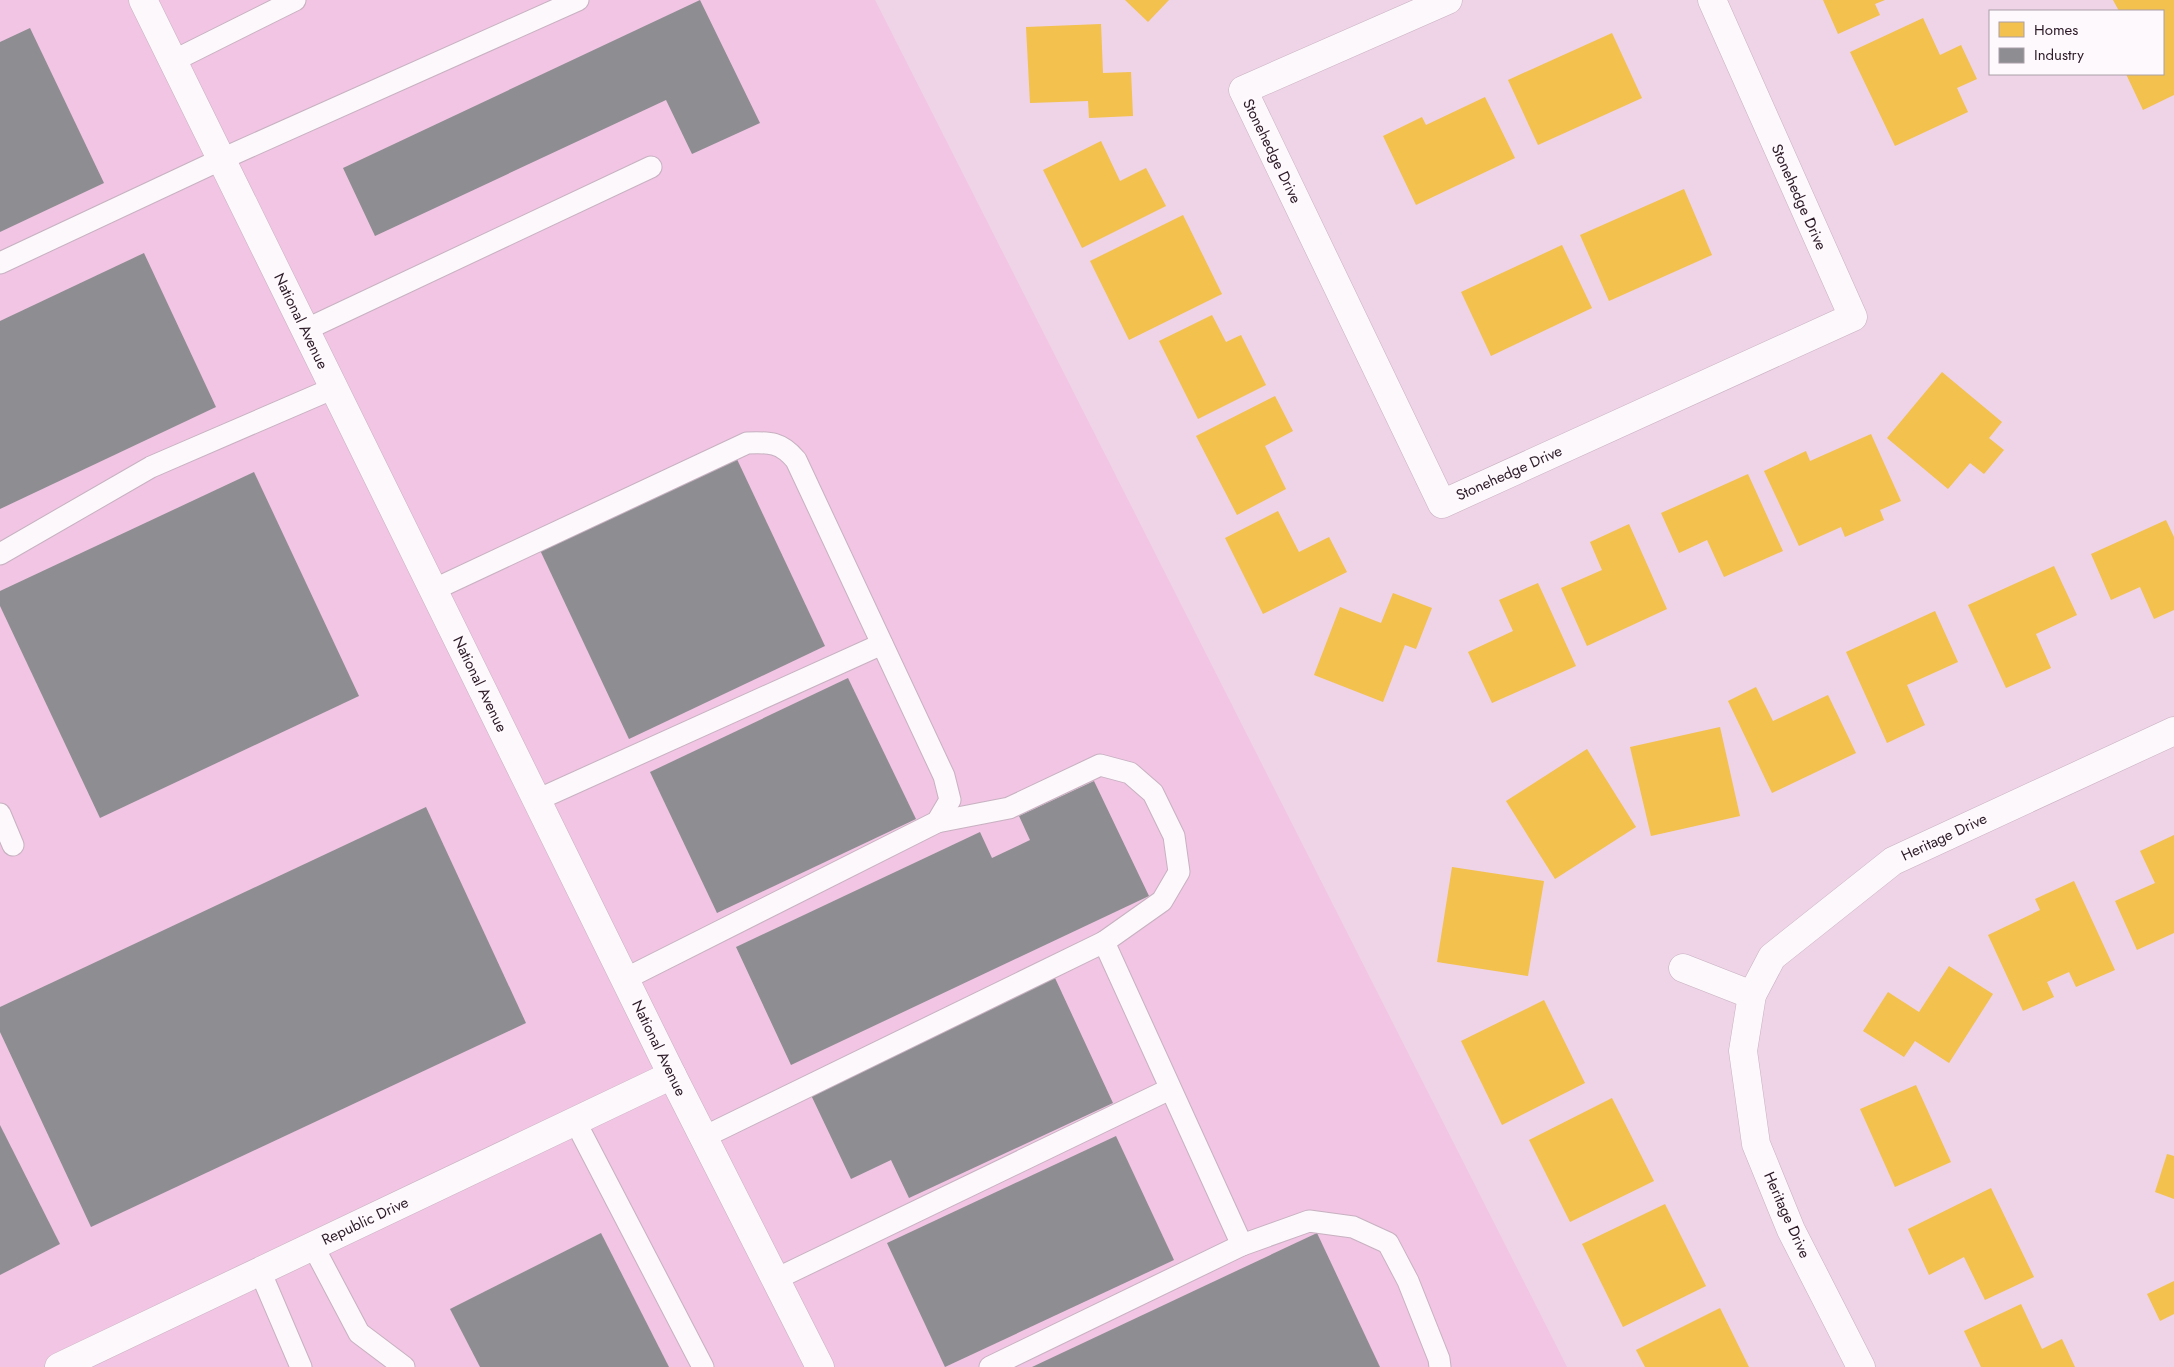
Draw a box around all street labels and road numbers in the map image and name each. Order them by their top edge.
street label: Stonehedge Drive [1237,95,1307,207]
street label: Stonehedge Drive [1766,141,1832,254]
street label: National Avenue [268,269,334,373]
street label: Stonehedge Drive [1453,440,1566,506]
street label: National Avenue [447,632,513,736]
street label: Heritage Drive [1897,807,1991,867]
street label: National Avenue [626,996,692,1100]
street label: Heritage Drive [1758,1168,1816,1262]
street label: Republic Drive [318,1191,412,1251]

